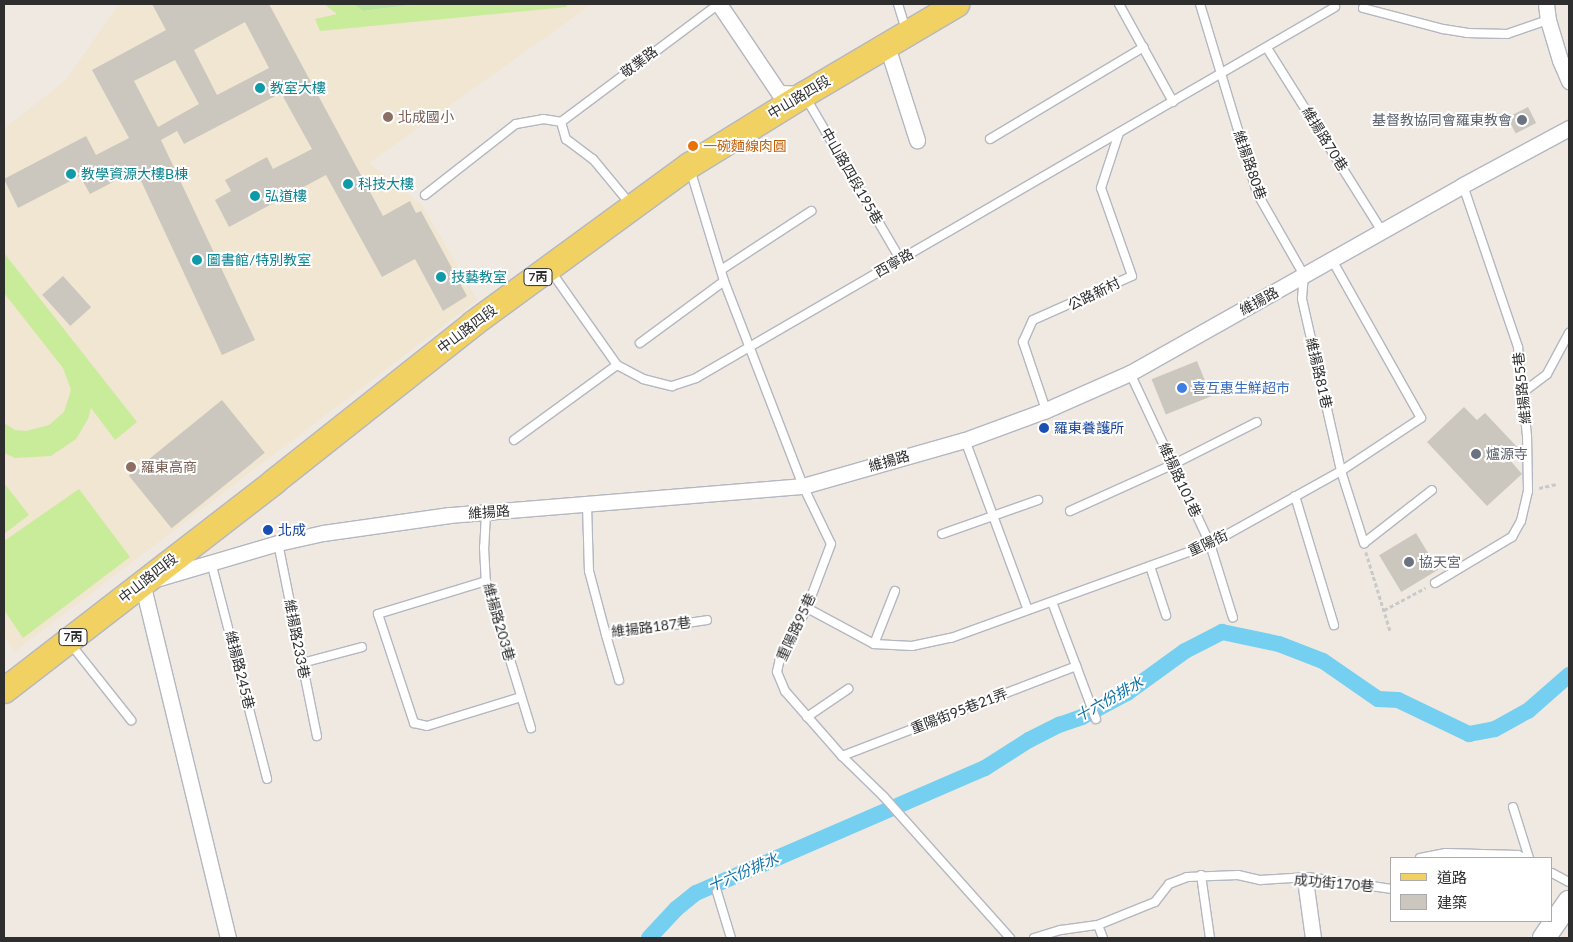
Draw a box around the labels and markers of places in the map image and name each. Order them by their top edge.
place label: 教室大樓 [270,80,326,96]
marker: 教室大樓 [254,82,266,94]
place label: 北成國小 [398,109,454,125]
marker: 北成國小 [382,111,394,123]
place label: 基督教協同會羅東教會 [1372,112,1512,128]
marker: 基督教協同會羅東教會 [1516,114,1528,126]
place label: 一碗麵線肉圓 [703,138,787,154]
marker: 一碗麵線肉圓 [687,140,699,152]
place label: 教學資源大樓B棟 [81,166,188,182]
marker: 教學資源大樓B棟 [65,168,77,180]
place label: 科技大樓 [358,176,414,192]
marker: 科技大樓 [342,178,354,190]
place label: 弘道樓 [265,188,307,204]
marker: 弘道樓 [249,190,261,202]
place label: 圖書館/特別教室 [207,252,311,268]
marker: 圖書館/特別教室 [191,254,203,266]
place label: 技藝教室 [451,269,507,285]
marker: 技藝教室 [435,271,447,283]
place label: 喜互惠生鮮超市 [1192,380,1290,396]
marker: 喜互惠生鮮超市 [1176,382,1188,394]
place label: 羅東養護所 [1054,420,1124,436]
marker: 羅東養護所 [1038,422,1050,434]
place label: 爐源寺 [1486,446,1528,462]
marker: 爐源寺 [1470,448,1482,460]
place label: 羅東高商 [141,459,197,475]
marker: 羅東高商 [125,461,137,473]
place label: 北成 [278,522,306,538]
marker: 北成 [262,524,274,536]
place label: 協天宮 [1419,554,1461,570]
marker: 協天宮 [1403,556,1415,568]

